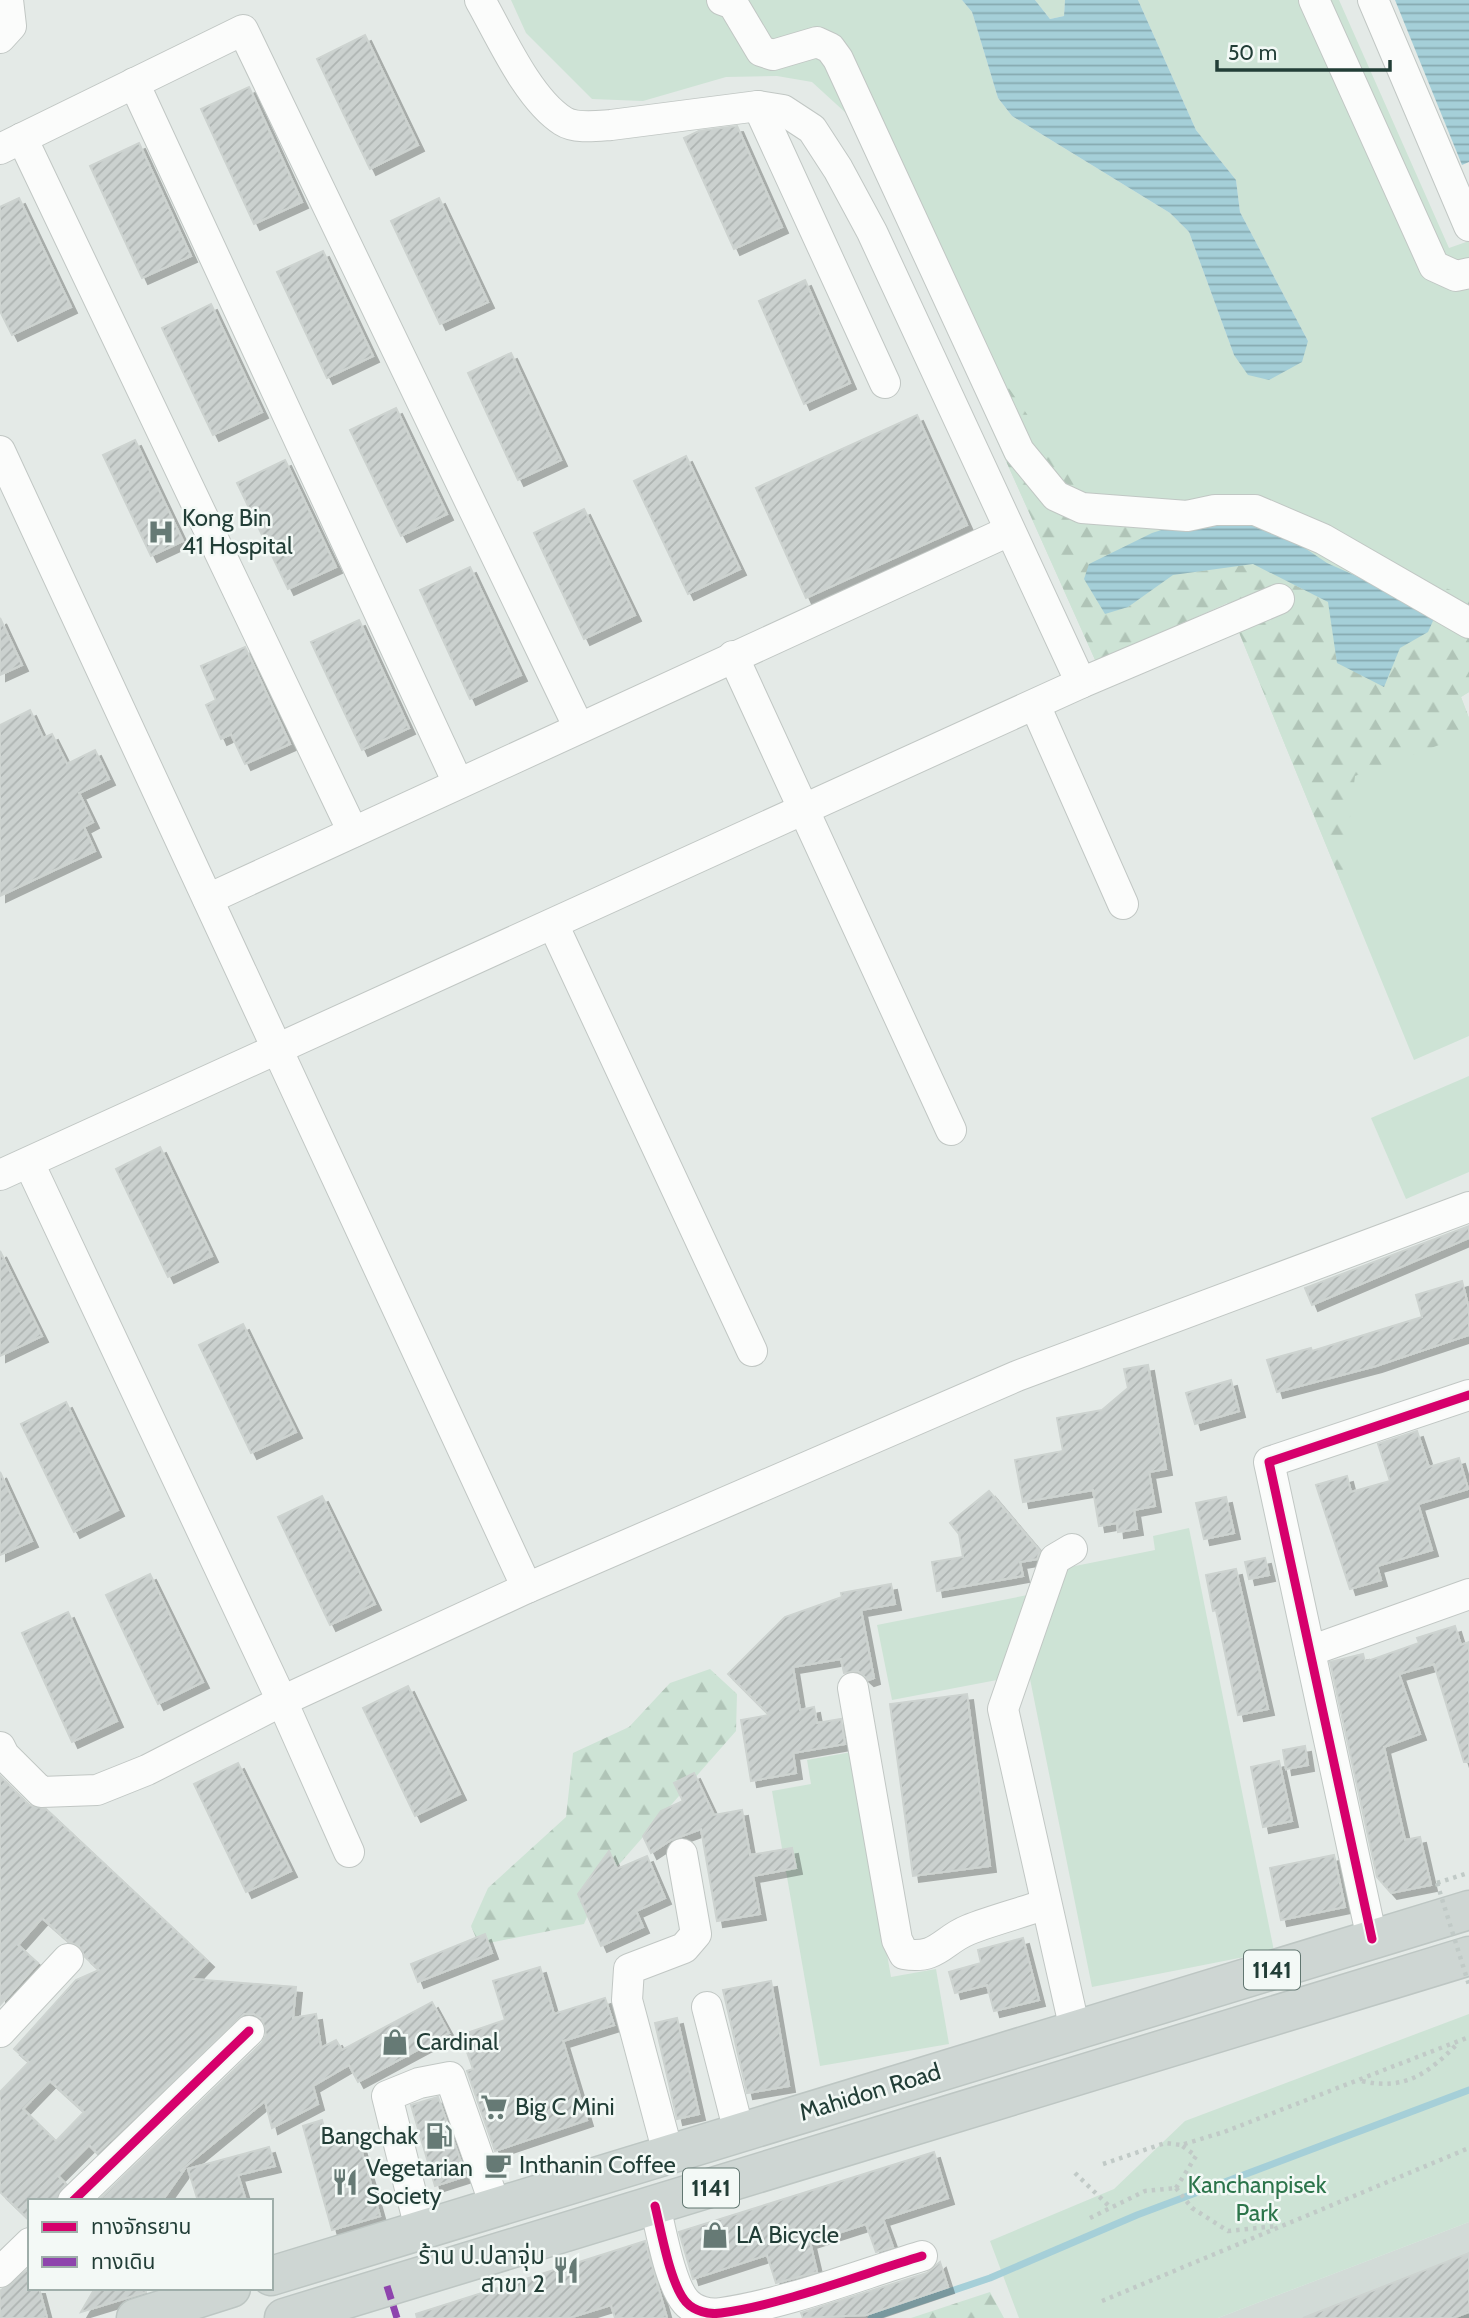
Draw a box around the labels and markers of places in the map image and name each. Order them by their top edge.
place label: Kong Bin 41 Hospital [182,503,293,560]
hospital icon: Kong Bin 41 Hospital [146,517,176,547]
shop icon: Cardinal [380,2027,410,2057]
place label: Cardinal [416,2027,499,2056]
supermarket icon: Big C Mini [479,2092,509,2122]
place label: Big C Mini [515,2092,615,2121]
place label: Bangchak [321,2121,418,2150]
fuel station icon: Bangchak [424,2121,454,2151]
cafe icon: Inthanin Coffee [483,2150,513,2180]
place label: Inthanin Coffee [519,2150,676,2179]
place label: Vegetarian Society [366,2153,473,2210]
restaurant icon: Vegetarian Society [330,2167,360,2197]
shop icon: LA Bicycle [700,2220,730,2250]
place label: LA Bicycle [736,2220,839,2249]
place label: ร้าน ป.ปลาจุ่ม สาขา 2 [418,2241,545,2298]
restaurant icon: ร้าน ป.ปลาจุ่ม สาขา 2 [551,2255,581,2285]

